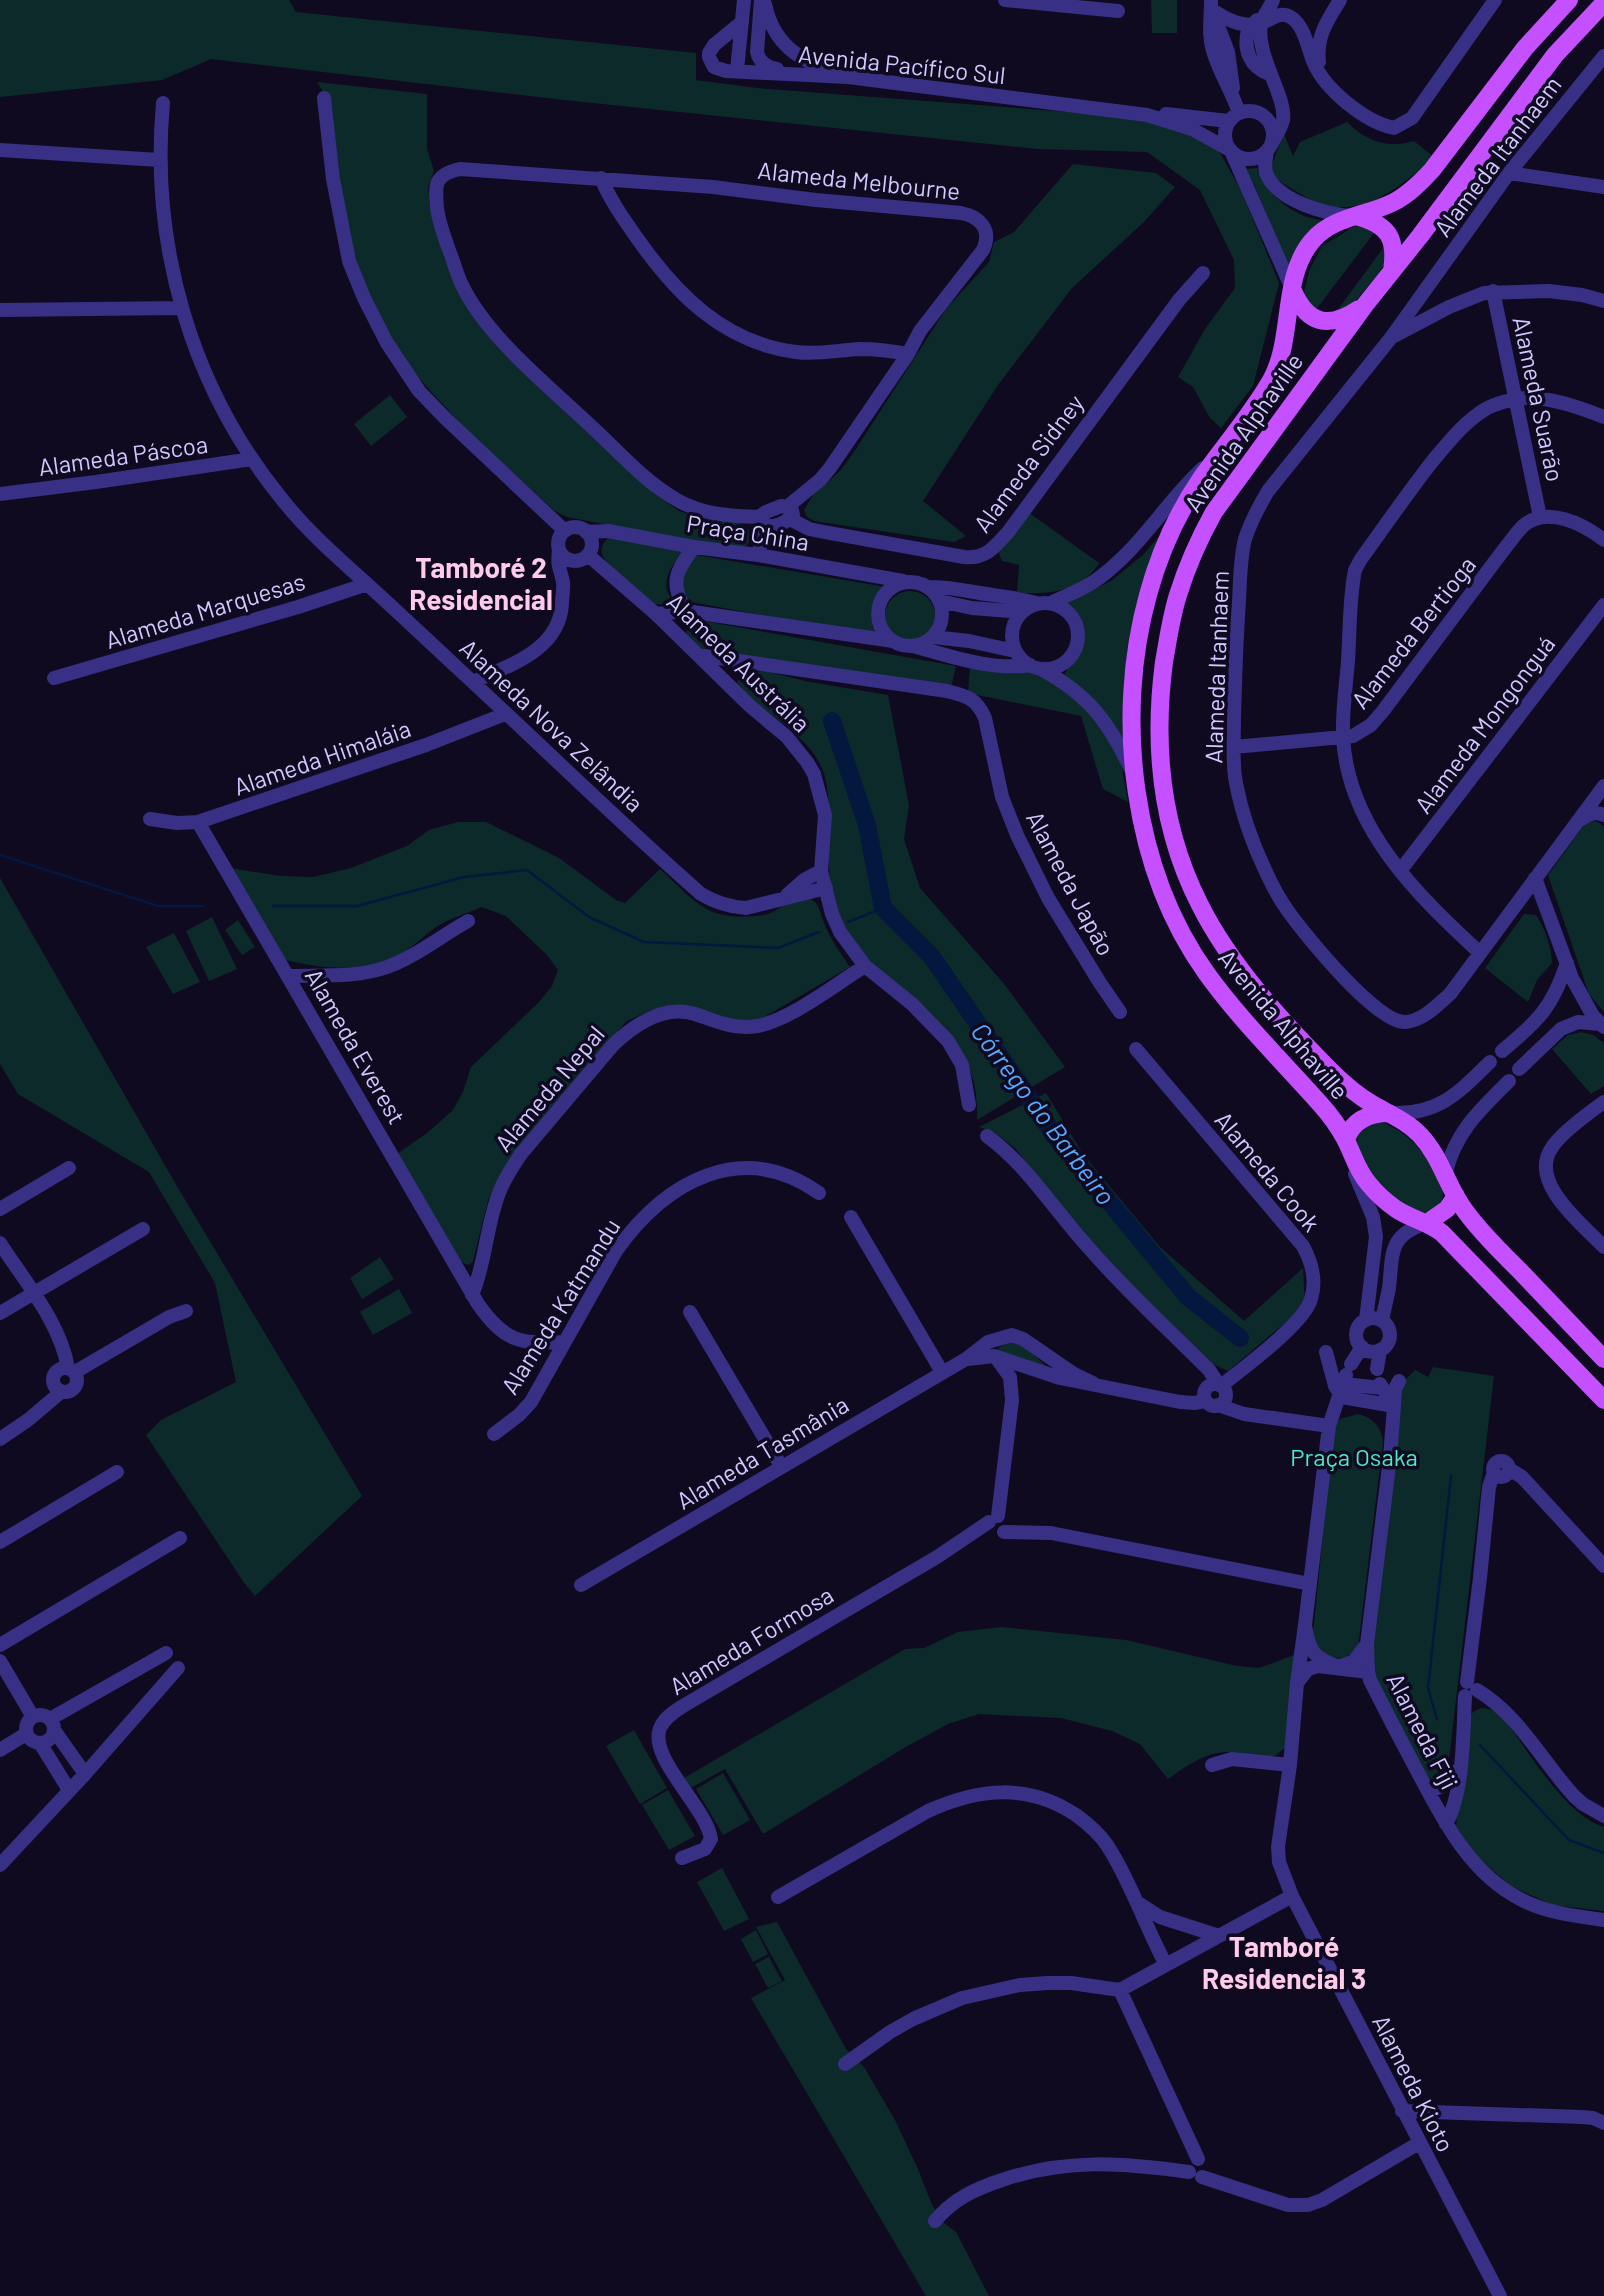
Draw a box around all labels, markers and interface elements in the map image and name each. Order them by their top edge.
street label: Avenida Pacífico Sul [797,39,1007,89]
street label: Alameda Itanhaem [1427,70,1567,242]
street label: Alameda Melbourne [756,155,962,205]
street label: Alameda Suarão [1507,314,1571,484]
street label: Avenida Alphaville [1178,347,1308,517]
street label: Alameda Sidney [967,389,1089,537]
street label: Alameda Páscoa [36,429,210,481]
street label: Praça China [685,508,811,556]
district label: Tamboré 2 Residencial [409,550,553,616]
street label: Alameda Bertioga [1345,550,1481,714]
street label: Alameda Marquesas [102,566,308,654]
street label: Alameda Itanhaem [1198,570,1234,764]
street label: Alameda Austrália [661,586,817,738]
street label: Alameda Mongonguá [1408,629,1560,819]
street label: Alameda Nova Zelândia [454,633,650,817]
street label: Alameda Himaláia [230,713,414,801]
street label: Alameda Japão [1021,806,1121,960]
street label: Avenida Alphaville [1213,943,1355,1105]
street label: Alameda Everest [300,963,412,1129]
water label: Córrego do Barbeiro [965,1016,1123,1210]
street label: Alameda Nepal [488,1019,610,1157]
street label: Alameda Cook [1209,1105,1327,1237]
street label: Alameda Katmandu [494,1213,626,1399]
street label: Alameda Tasmânia [671,1389,853,1515]
park label: Praça Osaka [1290,1442,1418,1471]
street label: Alameda Formosa [664,1580,838,1700]
street label: Alameda Fiji [1381,1668,1465,1794]
district label: Tamboré Residencial 3 [1202,1929,1366,1995]
street label: Alameda Kioto [1367,2010,1461,2156]

